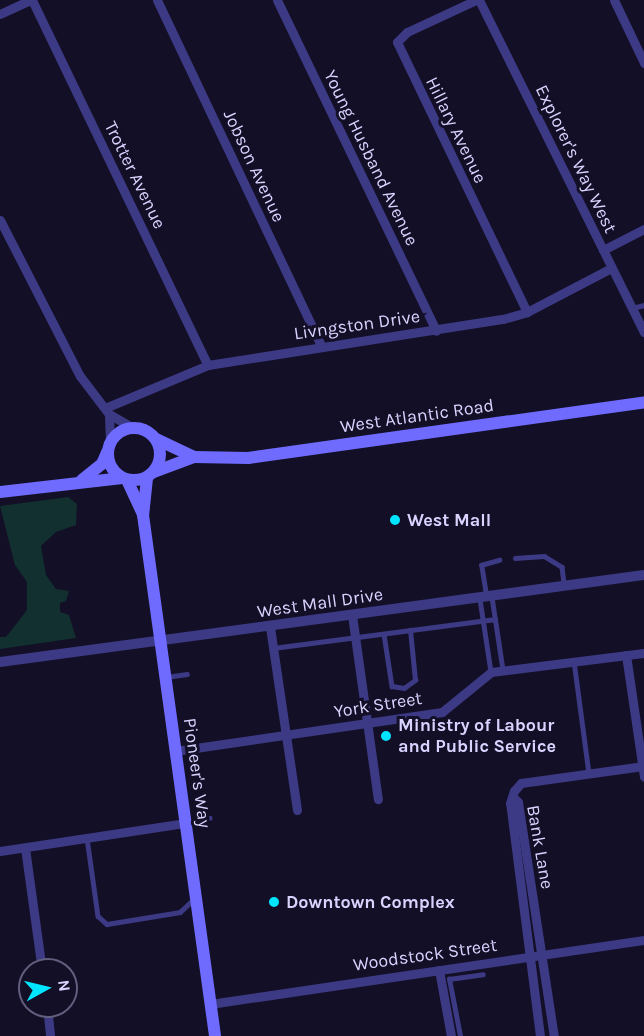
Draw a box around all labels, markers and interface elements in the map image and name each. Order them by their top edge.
street label: Young Husband Avenue [319,67,423,249]
street label: Hillary Avenue [421,73,491,187]
street label: Explorer's Way West [531,81,621,237]
street label: Jobson Avenue [219,106,289,226]
street label: Trotter Avenue [100,118,170,232]
street label: Livngston Drive [293,305,421,345]
street label: West Atlantic Road [339,394,495,438]
place label: West Mall [407,509,491,531]
marker: West Mall [388,513,402,527]
street label: West Mall Drive [256,583,384,623]
street label: York Street [332,687,424,723]
place label: Ministry of Labour and Public Service [398,715,556,758]
street label: Pioneer's Way [179,717,215,829]
marker: Ministry of Labour and Public Service [379,729,393,743]
street label: Bank Lane [522,803,558,891]
place label: Downtown Complex [286,891,455,913]
marker: Downtown Complex [267,895,281,909]
street label: Woodstock Street [352,934,498,976]
north arrow [18,958,78,1018]
text: N [54,979,75,993]

